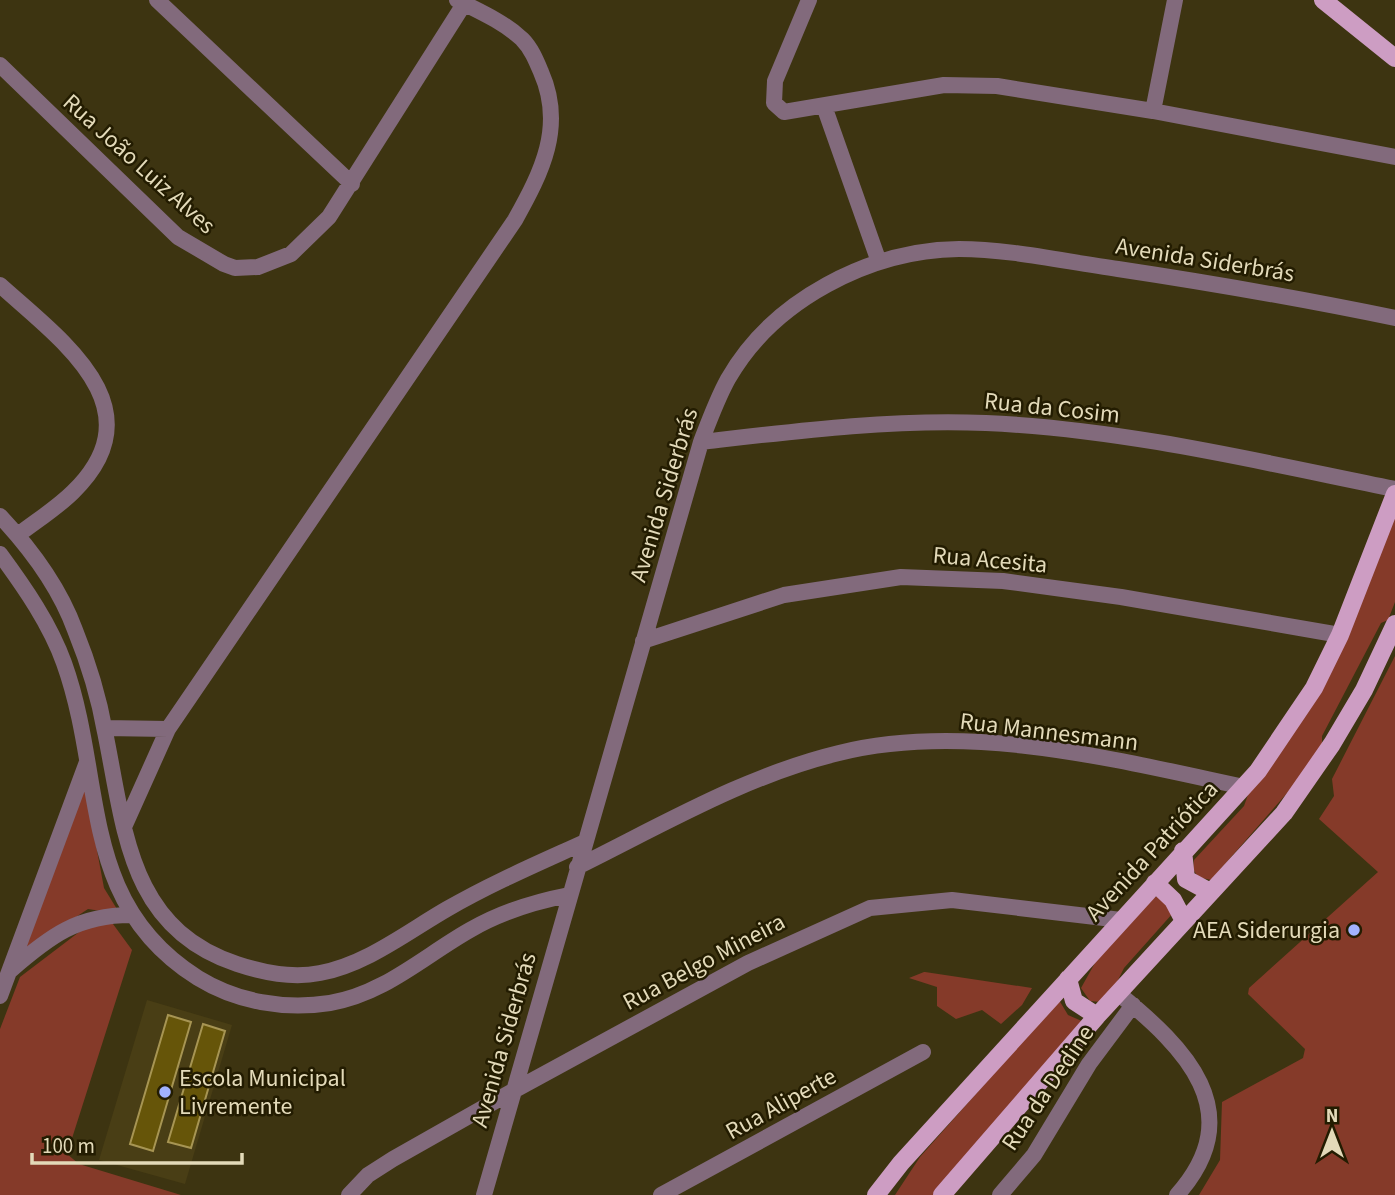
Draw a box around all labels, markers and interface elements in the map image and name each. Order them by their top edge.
street label: Rua João Luiz Alves [55,86,223,242]
street label: Avenida Siderbrás [1113,229,1297,291]
street label: Rua da Cosim [982,383,1122,433]
street label: Avenida Siderbrás [621,404,707,586]
street label: Rua Acesita [931,538,1049,582]
street label: Rua Mannesmann [958,704,1140,760]
street label: Avenida Patriótica [1077,773,1227,929]
street label: Rua Belgo Mineira [617,904,791,1020]
place label: AEA Siderurgia [1193,913,1340,948]
marker: AEA Siderurgia [1346,922,1362,938]
street label: Avenida Siderbrás [462,948,546,1132]
street label: Rua da Dedine [993,1018,1103,1158]
street label: Rua Aliperte [719,1059,843,1149]
place label: Escola Municipal Livremente [179,1061,346,1124]
marker: Escola Municipal Livremente [157,1084,173,1100]
north arrow [1297,1097,1367,1167]
text: N [1326,1103,1338,1130]
scale bar [32,1122,242,1166]
text: 100 m [42,1131,95,1161]

